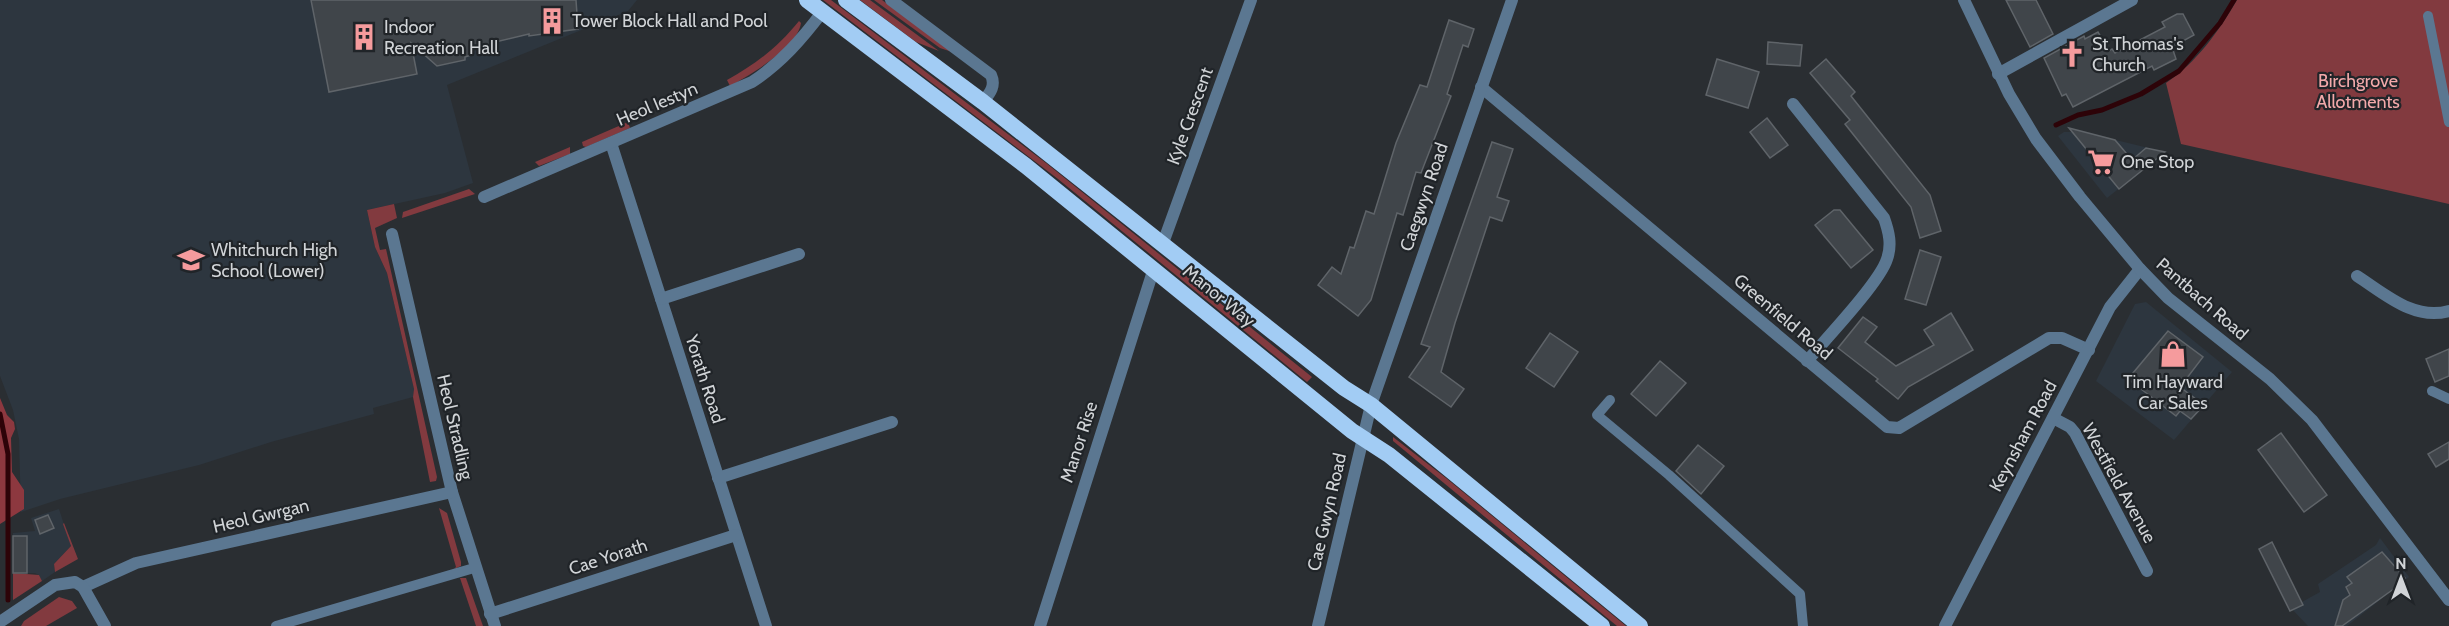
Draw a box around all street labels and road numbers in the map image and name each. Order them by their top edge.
street label: Kyle Crescent [1162,64,1218,168]
street label: Heol Iestyn [613,77,701,131]
street label: Caegwyn Road [1395,140,1453,254]
street label: Pantbach Road [2152,253,2252,345]
street label: Manor Way [1178,260,1260,332]
street label: Greenfield Road [1729,269,1837,365]
street label: Yorath Road [680,331,730,426]
street label: Heol Stradling [432,372,478,483]
street label: Keynsham Road [1985,377,2061,495]
street label: Manor Rise [1056,399,1102,485]
street label: Westfield Avenue [2077,419,2161,547]
street label: Cae Gwyn Road [1303,451,1351,573]
street label: Heol Gwrgan [211,494,311,538]
street label: Cae Yorath [566,534,650,580]

